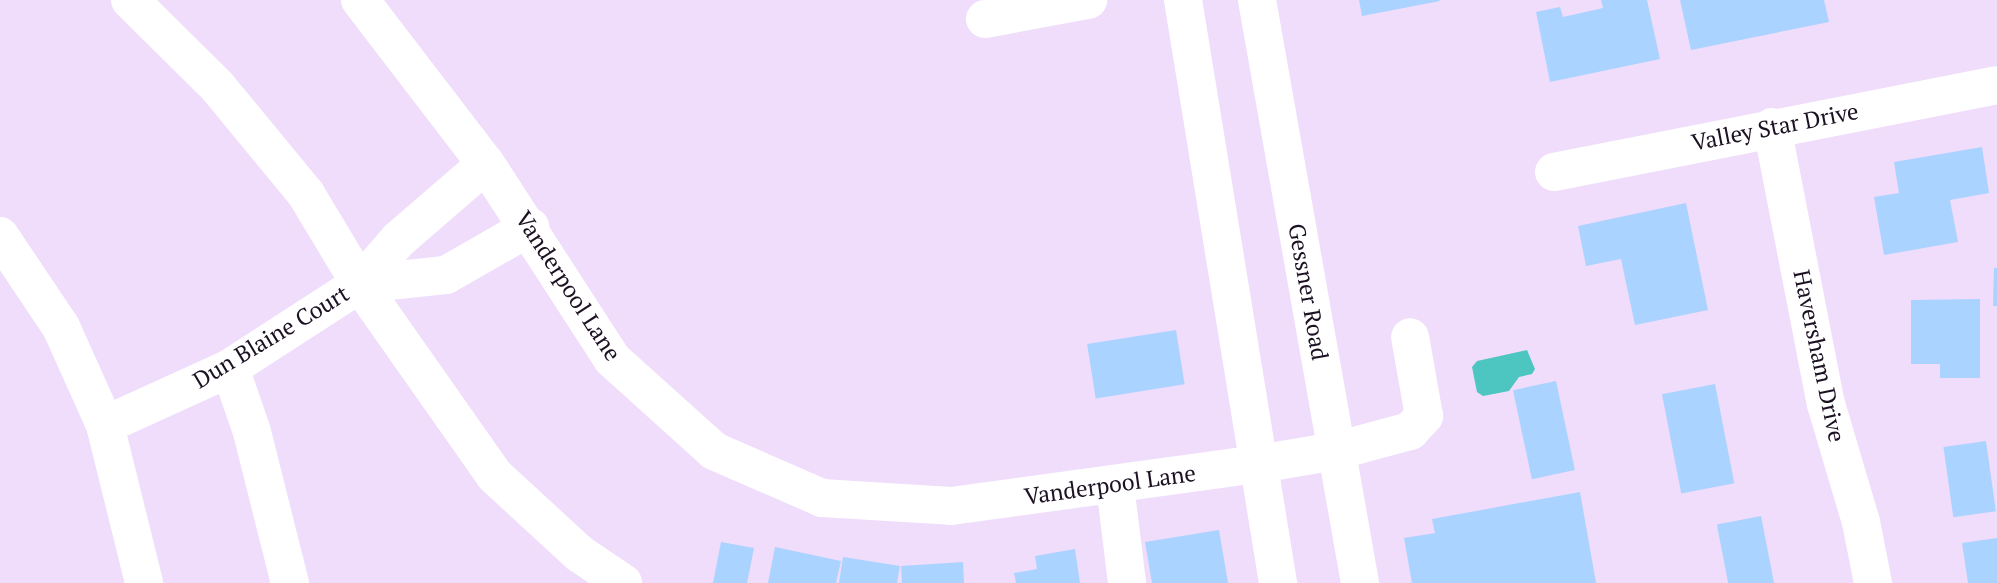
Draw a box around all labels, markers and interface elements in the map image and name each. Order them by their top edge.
street label: Valley Star Drive [1689,97,1861,157]
street label: Vanderpool Lane [509,206,627,366]
street label: Gessner Road [1282,222,1334,362]
street label: Haversham Drive [1787,267,1851,445]
street label: Dun Blaine Court [188,280,354,394]
street label: Vanderpool Lane [1023,459,1197,511]

